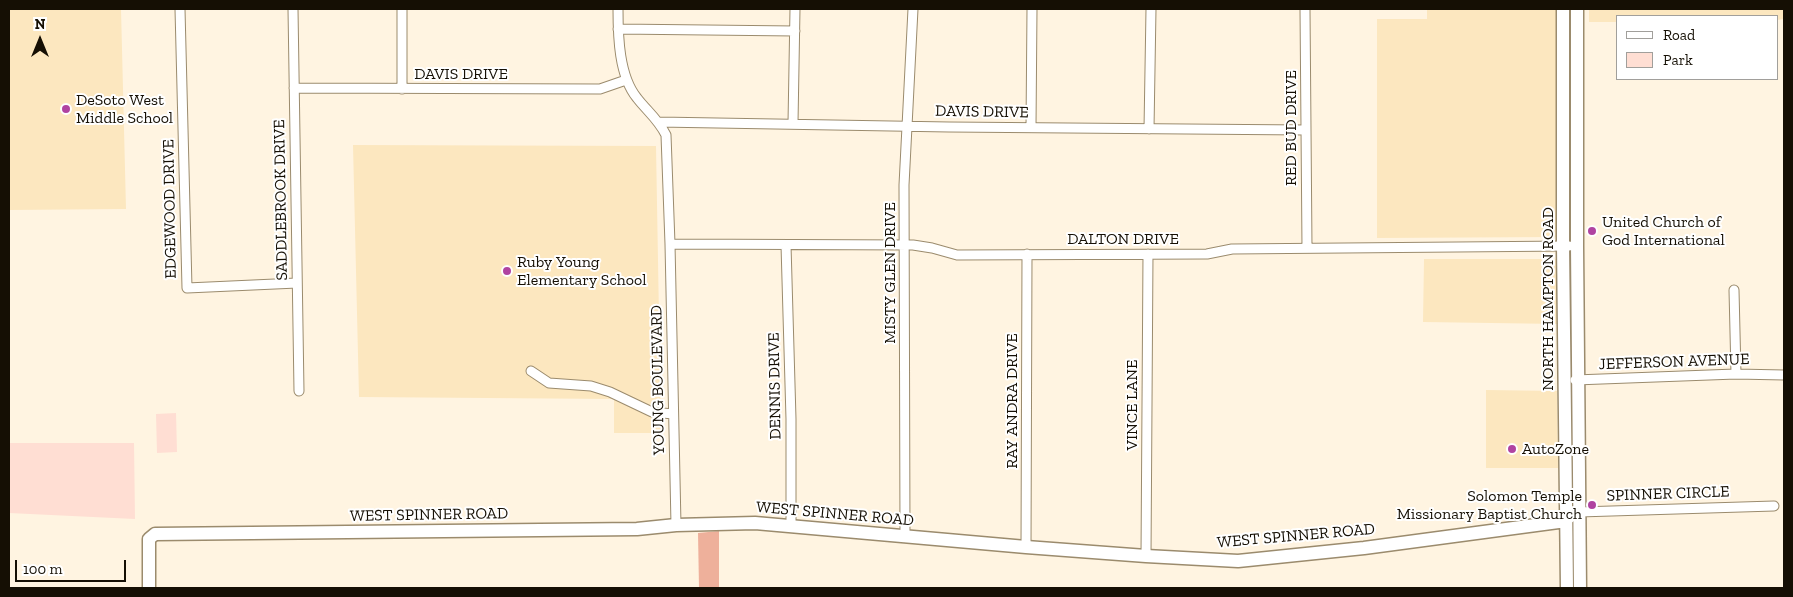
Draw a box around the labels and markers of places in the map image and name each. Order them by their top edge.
place label: DeSoto West Middle School [76,90,173,128]
marker: DeSoto West Middle School [60,103,72,115]
place label: United Church of God International [1602,212,1725,250]
marker: United Church of God International [1586,225,1598,237]
place label: Ruby Young Elementary School [517,252,646,290]
marker: Ruby Young Elementary School [501,265,513,277]
place label: AutoZone [1522,439,1589,459]
marker: AutoZone [1506,443,1518,455]
place label: Solomon Temple Missionary Baptist Church [1397,486,1582,524]
marker: Solomon Temple Missionary Baptist Church [1586,499,1598,511]

